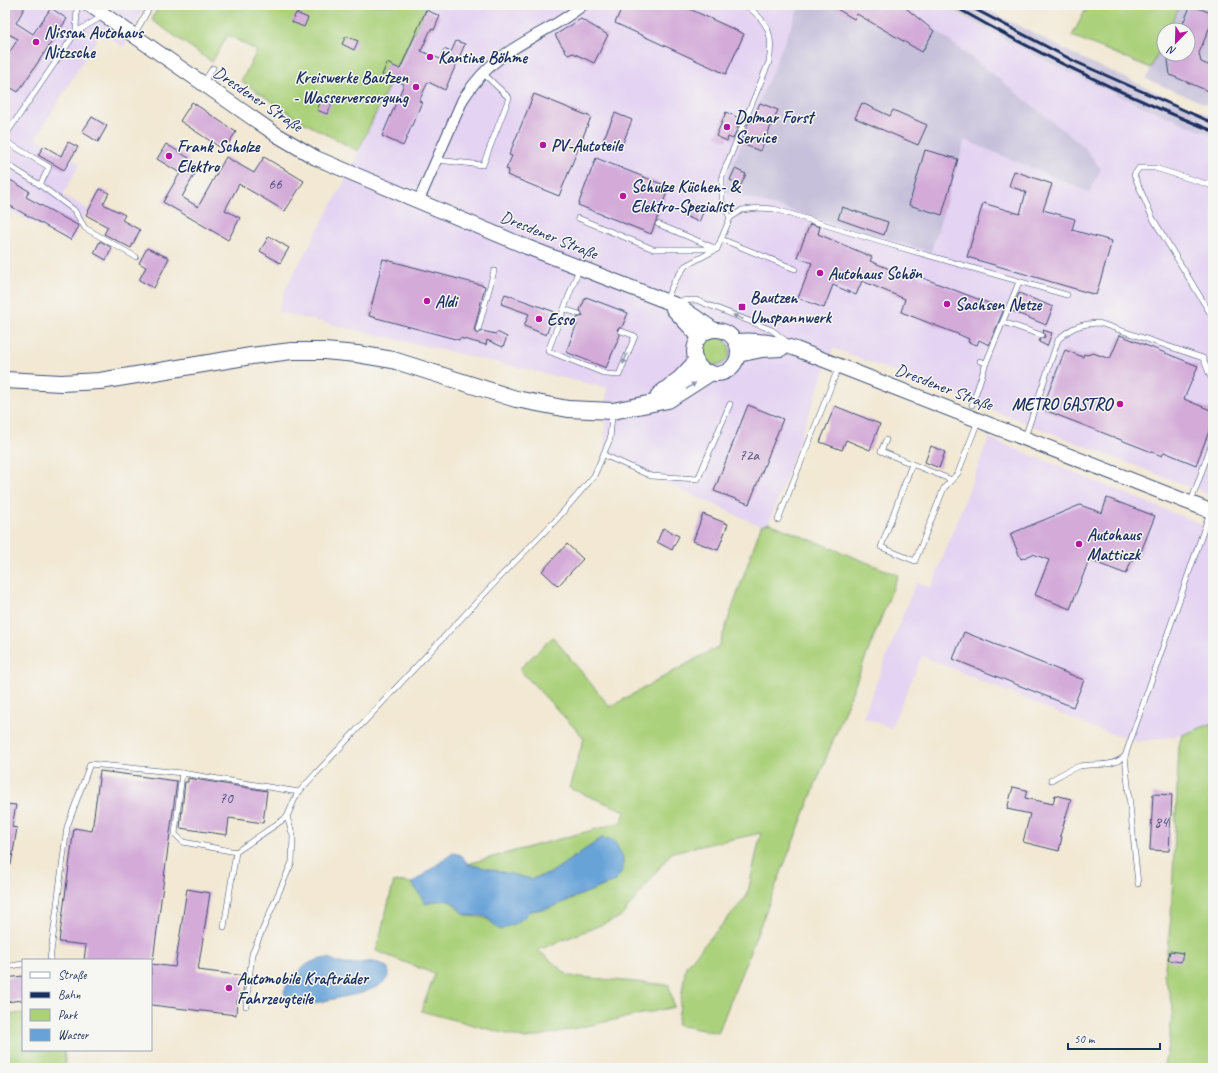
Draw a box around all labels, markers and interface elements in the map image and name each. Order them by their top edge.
place label: Nissan Autohaus Nitzsche [44,22,145,63]
north arrow [1156,22,1196,62]
marker: Nissan Autohaus Nitzsche [31,37,41,47]
text: N [1164,43,1178,59]
place label: Kantine Böhme [438,47,529,68]
marker: Kantine Böhme [425,52,435,62]
street label: Dresdener Straße [210,62,308,137]
place label: Kreiswerke Bautzen - Wasserversorgung [293,67,410,108]
marker: Kreiswerke Bautzen - Wasserversorgung [411,82,421,92]
place label: Dolmar Forst Service [735,107,816,148]
marker: Dolmar Forst Service [722,122,732,132]
place label: PV-Autoteile [551,135,624,156]
place label: Frank Scholze Elektro [177,136,261,177]
marker: PV-Autoteile [538,140,548,150]
marker: Frank Scholze Elektro [164,151,174,161]
house number: 66 [268,175,283,194]
place label: Schulze Küchen- & Elektro-Spezialist [631,176,742,217]
marker: Schulze Küchen- & Elektro-Spezialist [618,191,628,201]
street label: Dresdener Straße [497,206,602,265]
place label: Autohaus Schön [828,263,923,284]
marker: Autohaus Schön [815,268,825,278]
place label: Bautzen Umspannwerk [750,287,833,328]
place label: Aldi [435,291,460,312]
place label: Sachsen Netze [955,294,1044,315]
marker: Aldi [422,296,432,306]
marker: Sachsen Netze [942,299,952,309]
marker: Bautzen Umspannwerk [737,302,747,312]
place label: Esso [547,309,576,330]
one-way arrow [731,313,743,319]
marker: Esso [534,314,544,324]
one-way arrow [622,353,628,365]
street label: Dresdener Straße [892,359,997,416]
one-way arrow [686,382,697,390]
place label: METRO GASTRO [1012,394,1114,415]
marker: METRO GASTRO [1115,399,1125,409]
house number: 72a [739,446,760,465]
place label: Autohaus Matticzk [1087,524,1143,565]
marker: Autohaus Matticzk [1074,539,1084,549]
house number: 70 [219,789,234,808]
house number: 84 [1154,813,1169,832]
legend [22,959,152,1051]
text: Straße [58,967,87,983]
place label: Automobile Krafträder Fahrzeugteile [237,968,370,1009]
marker: Automobile Krafträder Fahrzeugteile [224,983,234,993]
text: Bahn [58,987,81,1003]
text: Park [58,1007,79,1023]
scale bar [1068,1025,1160,1051]
text: Wasser [58,1027,90,1043]
text: 50 m [1074,1031,1096,1047]

